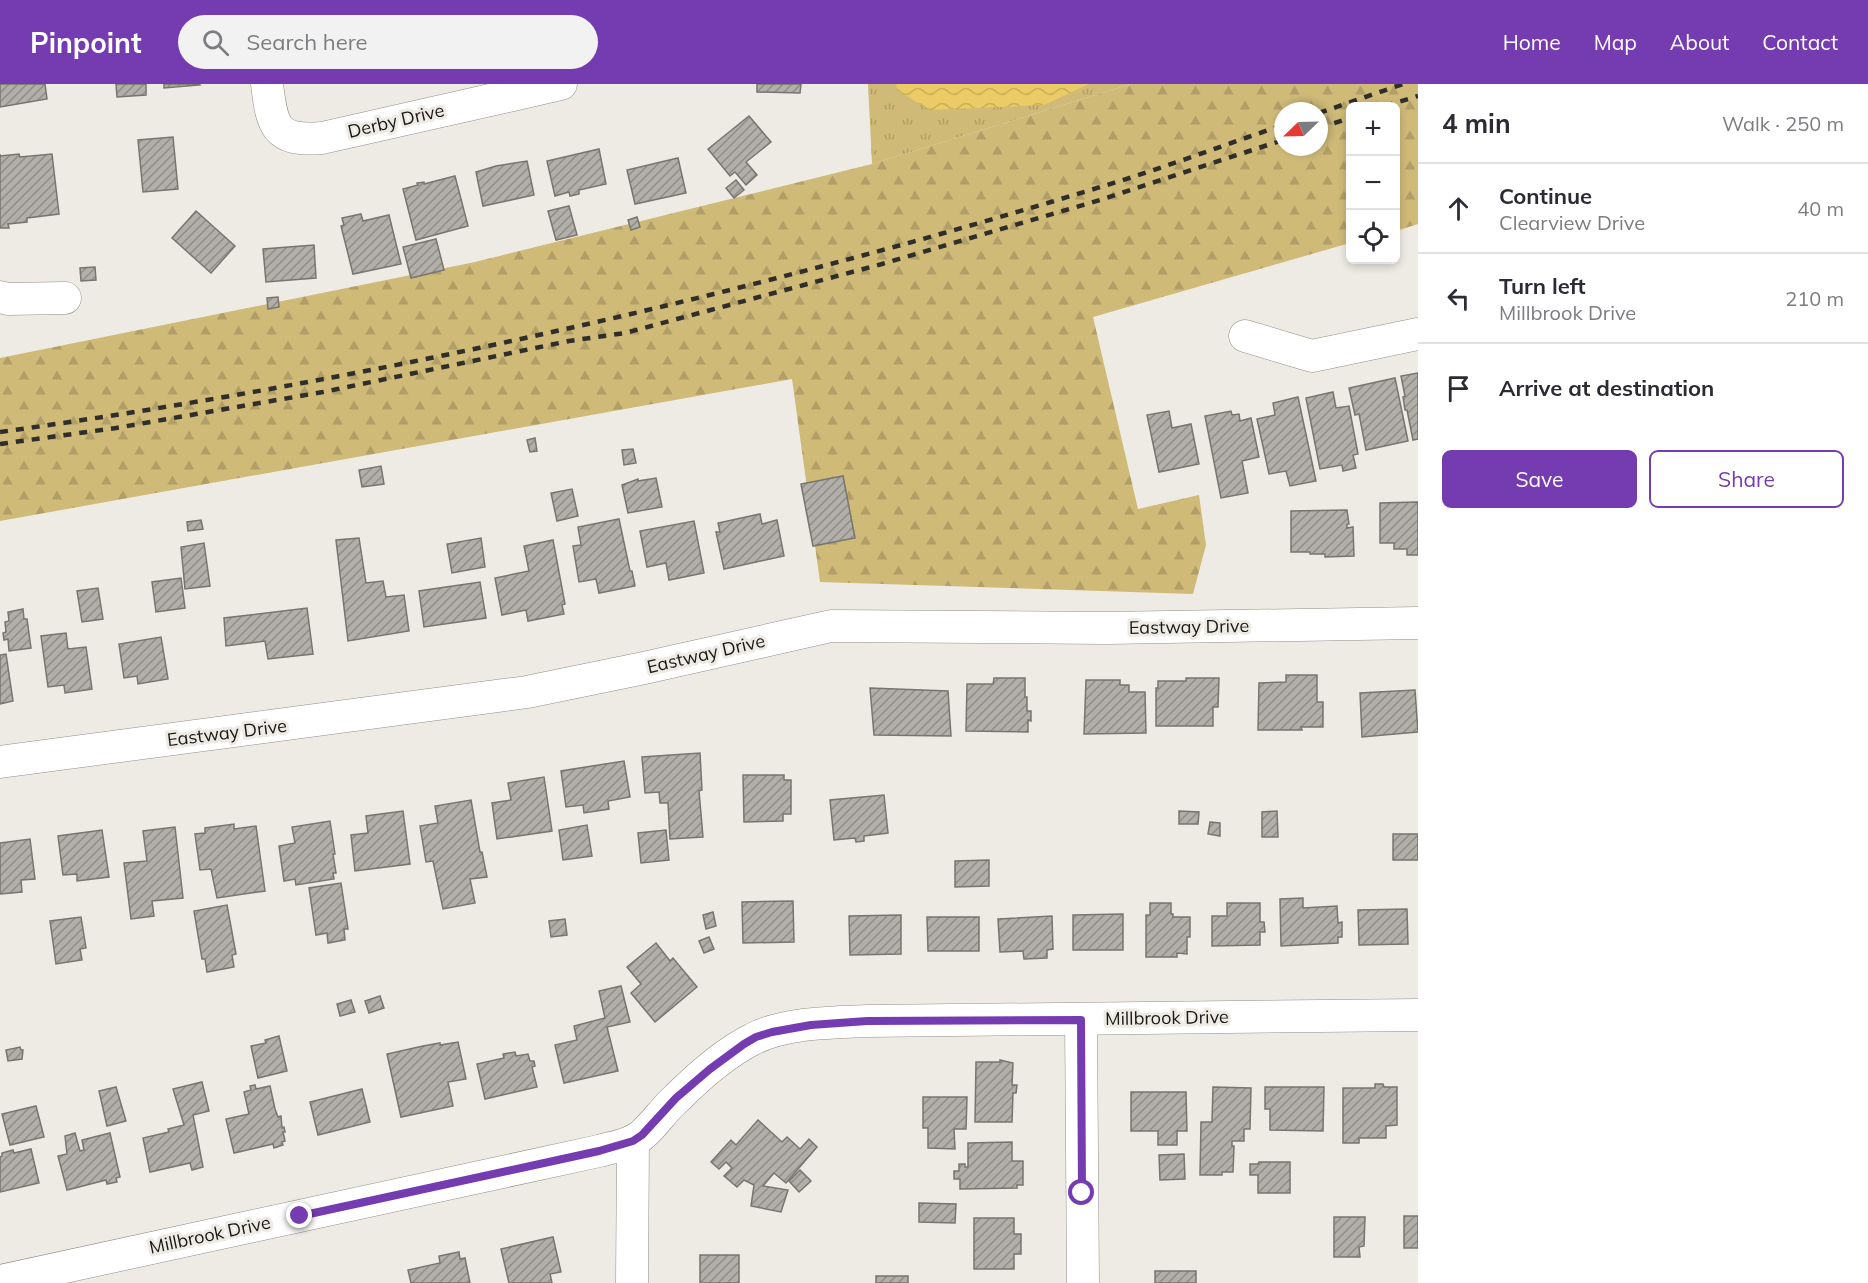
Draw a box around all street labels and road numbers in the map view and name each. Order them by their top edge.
street label: Derby Drive [345,98,446,143]
street label: Eastway Drive [1129,614,1249,639]
street label: Eastway Drive [645,629,767,678]
street label: Eastway Drive [166,714,288,751]
street label: Millbrook Drive [1105,1005,1229,1030]
street label: Millbrook Drive [147,1210,273,1259]

